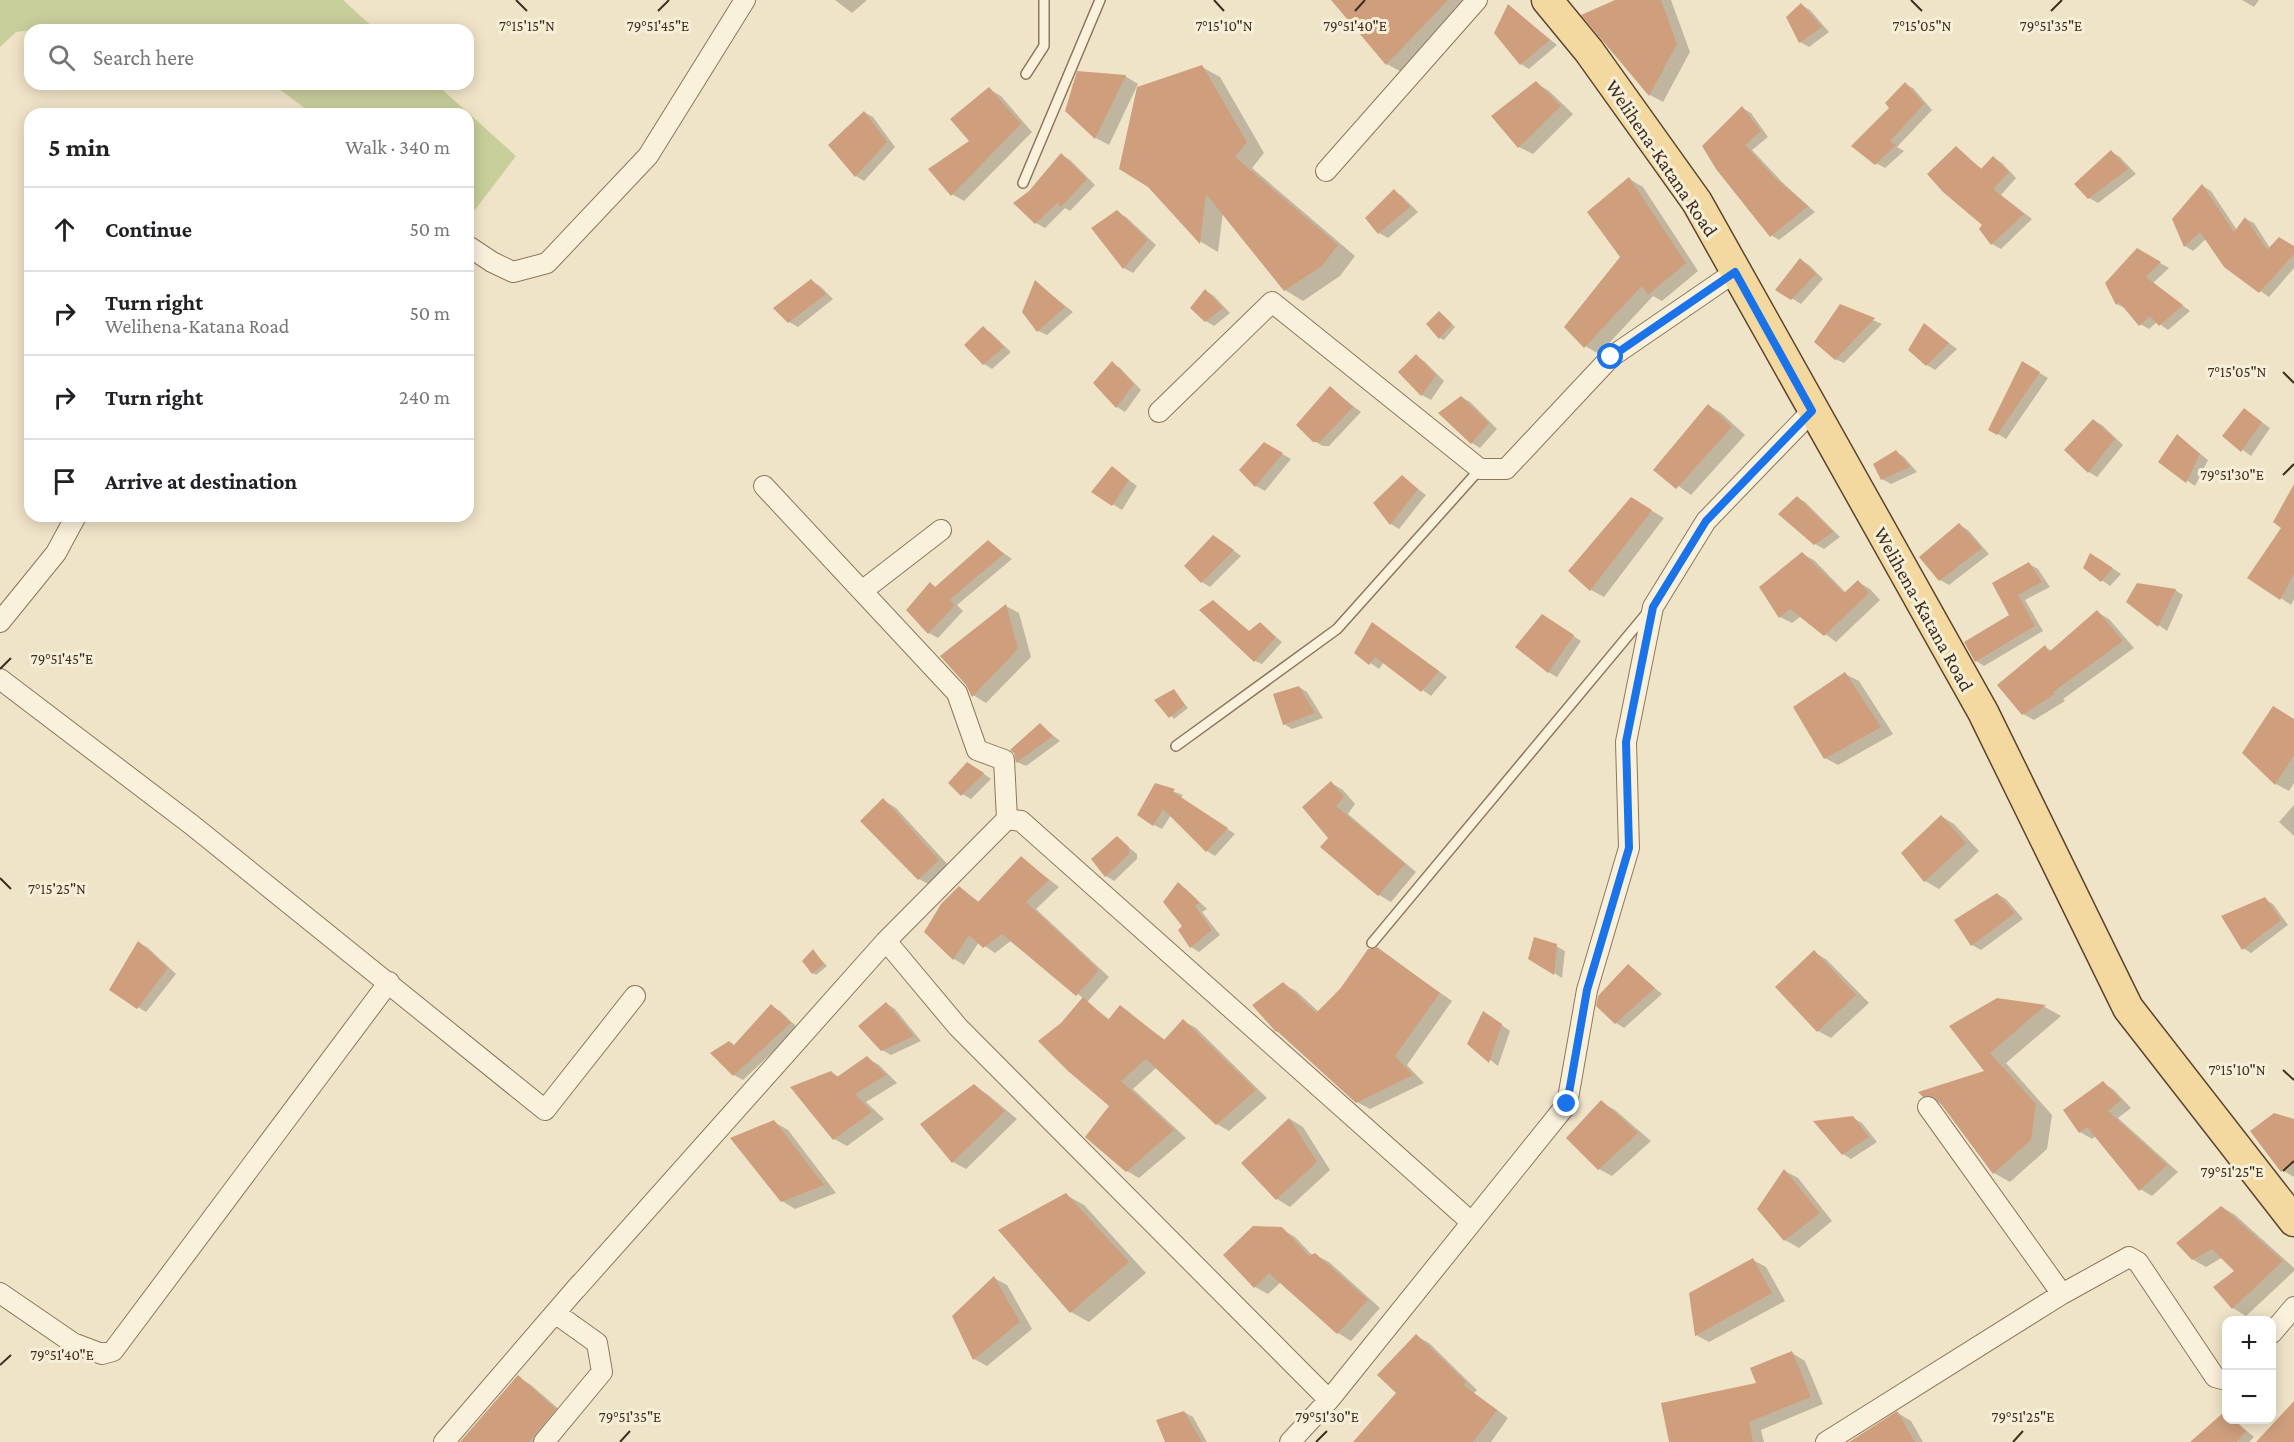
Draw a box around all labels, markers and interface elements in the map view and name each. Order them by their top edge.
text: 7°15'15"N [499,18,555,34]
text: 79°51'45"E [627,18,689,34]
text: 7°15'10"N [1195,18,1253,34]
text: 79°51'40"E [1323,18,1387,34]
text: 7°15'05"N [1893,18,1952,34]
text: 79°51'35"E [2020,18,2082,34]
search box [24,24,474,90]
icon: search [45,41,78,74]
text: Search here [93,45,194,70]
street label: Welihena-Katana Road [1601,75,1723,241]
text: 5 min [48,133,110,162]
text: Walk · 340 m [345,136,450,158]
icon: ahead [48,213,81,246]
text: Continue [105,217,192,242]
text: 50 m [409,218,450,240]
text: Turn right [105,290,203,315]
icon: right [48,297,81,330]
text: 50 m [409,302,450,324]
text: Welihena-Katana Road [105,315,289,337]
route start [1597,343,1623,369]
text: 7°15'05"N [2208,364,2267,380]
icon: right [48,381,81,414]
text: Turn right [105,385,203,410]
text: 240 m [399,386,450,408]
icon: arrive [48,465,81,498]
text: 79°51'30"E [2200,467,2264,483]
text: Arrive at destination [105,469,297,494]
street label: Welihena-Katana Road [1870,523,1979,695]
text: 79°51'45"E [31,651,93,667]
text: 7°15'25"N [28,881,86,897]
text: 7°15'10"N [2208,1062,2266,1078]
route end [1553,1090,1579,1116]
text: 79°51'25"E [2201,1164,2263,1180]
map controls [2222,1316,2276,1424]
button: + [2222,1316,2276,1370]
text: 79°51'40"E [30,1347,94,1363]
button: − [2222,1370,2276,1424]
text: 79°51'35"E [599,1409,661,1425]
text: 79°51'30"E [1295,1409,1359,1425]
text: 79°51'25"E [1992,1409,2054,1425]

